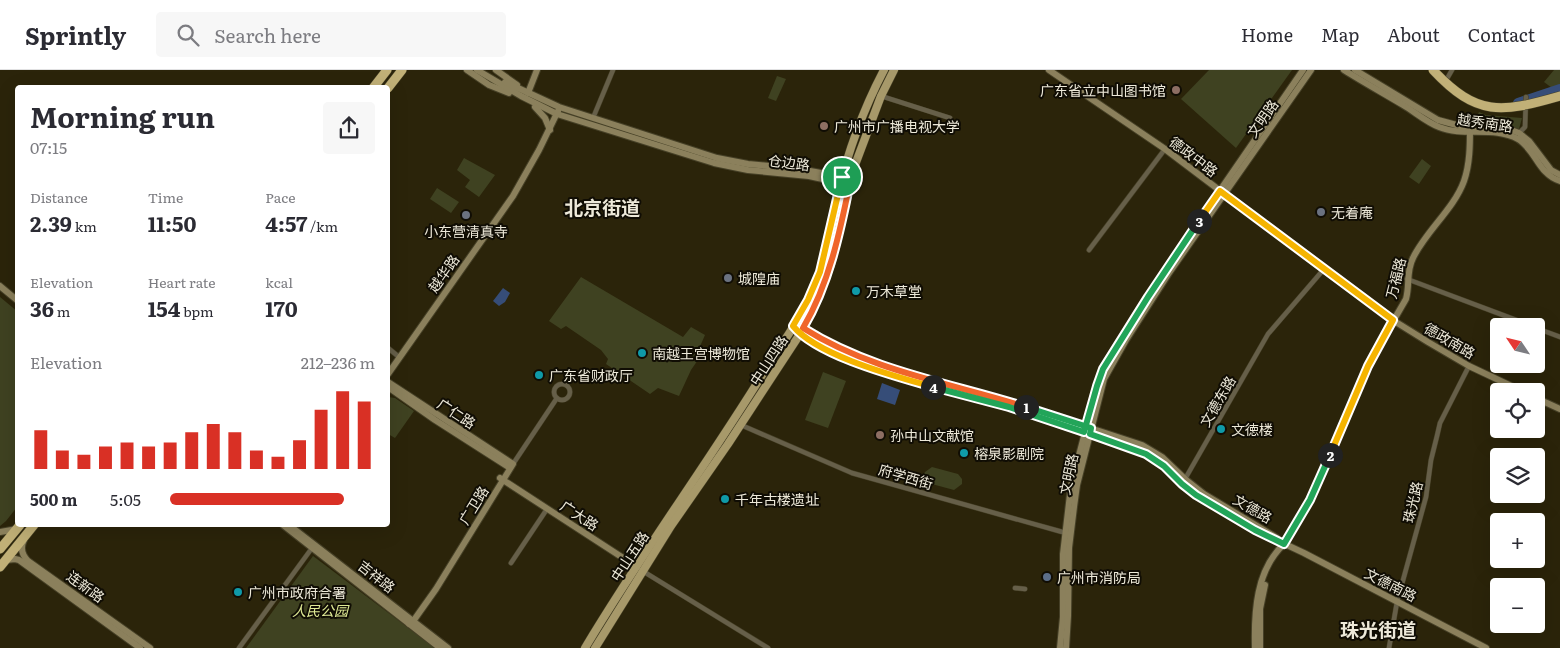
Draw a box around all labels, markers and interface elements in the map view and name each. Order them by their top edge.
search box [156,12,506,57]
text: Sprintly [25,17,126,52]
icon: search [174,21,202,49]
text: Search here [214,21,321,49]
text: Home [1241,21,1293,48]
text: Map [1321,21,1359,48]
text: About [1387,21,1440,48]
text: Contact [1468,21,1535,48]
place label: 广东省立中山图书馆 [1040,80,1166,100]
marker: 广东省立中山图书馆 [1170,84,1182,96]
text: Morning run [30,95,215,137]
street label: 文明路 [1242,95,1282,141]
button: share [323,102,375,154]
street label: 越秀南路 [1456,108,1514,136]
place label: 广州市广播电视大学 [834,116,960,136]
marker: 广州市广播电视大学 [818,120,830,132]
street label: 德政中路 [1166,131,1222,181]
text: 07:15 [30,135,67,159]
street label: 仓边路 [767,150,811,174]
pin [821,156,863,198]
icon: arrive [828,163,856,191]
text: Distance [30,187,88,207]
text: Time [148,187,183,207]
text: Pace [265,187,295,207]
district label: 北京街道 [564,193,640,221]
place label: 无着庵 [1331,202,1373,222]
marker: 无着庵 [1315,206,1327,218]
text: 2.39 [30,207,72,238]
text: 11:50 [148,207,196,238]
text: 4:57 [265,207,307,238]
pin: 3 [1186,208,1212,234]
marker: 小东营清真寺 [460,209,472,221]
text: 3 [1196,211,1203,231]
text: km [72,216,97,236]
text: /km [307,216,338,236]
place label: 小东营清真寺 [424,221,508,241]
street label: 越华路 [423,250,463,296]
street label: 万福路 [1380,255,1410,301]
place label: 城隍庙 [738,268,780,288]
text: Elevation [30,272,93,292]
text: Heart rate [148,272,216,292]
text: kcal [265,272,293,292]
marker: 城隍庙 [722,272,734,284]
place label: 万木草堂 [866,281,922,301]
marker: 万木草堂 [850,285,862,297]
text: 36 [30,292,54,323]
text: 154 [148,292,180,323]
text: 170 [265,292,298,323]
text: m [54,301,70,321]
text: bpm [180,301,214,321]
street label: 德政南路 [1421,317,1479,363]
north arrow [1490,318,1545,372]
map controls [1490,318,1545,633]
street label: 中山四路 [744,331,792,389]
place label: 南越王宫博物馆 [652,343,750,363]
marker: 南越王宫博物馆 [636,347,648,359]
text: Elevation [30,350,102,374]
text: 212–236 m [301,350,375,374]
place label: 广东省财政厅 [549,365,633,385]
marker: 广东省财政厅 [533,369,545,381]
street label: 文德东路 [1194,372,1240,430]
pin: 4 [920,374,946,400]
text: 4 [929,377,938,397]
button: locate [1490,383,1545,438]
street label: 广仁路 [434,393,480,433]
pin: 1 [1014,394,1038,420]
text: 1 [1024,397,1029,417]
place label: 文徳楼 [1231,419,1273,439]
marker: 文徳楼 [1215,423,1227,435]
place label: 孙中山文献馆 [890,425,974,445]
marker: 孙中山文献馆 [874,429,886,441]
pin: 2 [1318,442,1342,468]
place label: 榕泉影剧院 [974,443,1044,463]
text: 2 [1327,445,1334,465]
marker: 榕泉影剧院 [958,447,970,459]
button: layers [1490,448,1545,503]
street label: 文明路 [1054,451,1082,497]
street label: 府学西街 [876,459,936,493]
street label: 珠光路 [1398,479,1426,525]
street label: 广卫路 [453,482,493,528]
text: 500 m [30,487,78,511]
text: 5:05 [110,487,141,511]
place label: 千年古楼遗址 [735,489,819,509]
street label: 文德路 [1230,489,1276,527]
marker: 千年古楼遗址 [719,493,731,505]
street label: 广大路 [557,495,603,535]
button: + [1490,513,1545,568]
street label: 中山五路 [605,527,653,585]
street label: 吉祥路 [354,555,400,597]
street label: 文德南路 [1362,562,1420,606]
street label: 连新路 [63,566,109,606]
place label: 广州市消防局 [1057,567,1141,587]
marker: 广州市消防局 [1041,571,1053,583]
button: − [1490,578,1545,633]
place label: 广州市政府合署 [248,582,346,602]
marker: 广州市政府合署 [232,586,244,598]
park label: 人民公园 [292,600,350,620]
district label: 珠光街道 [1340,615,1416,643]

